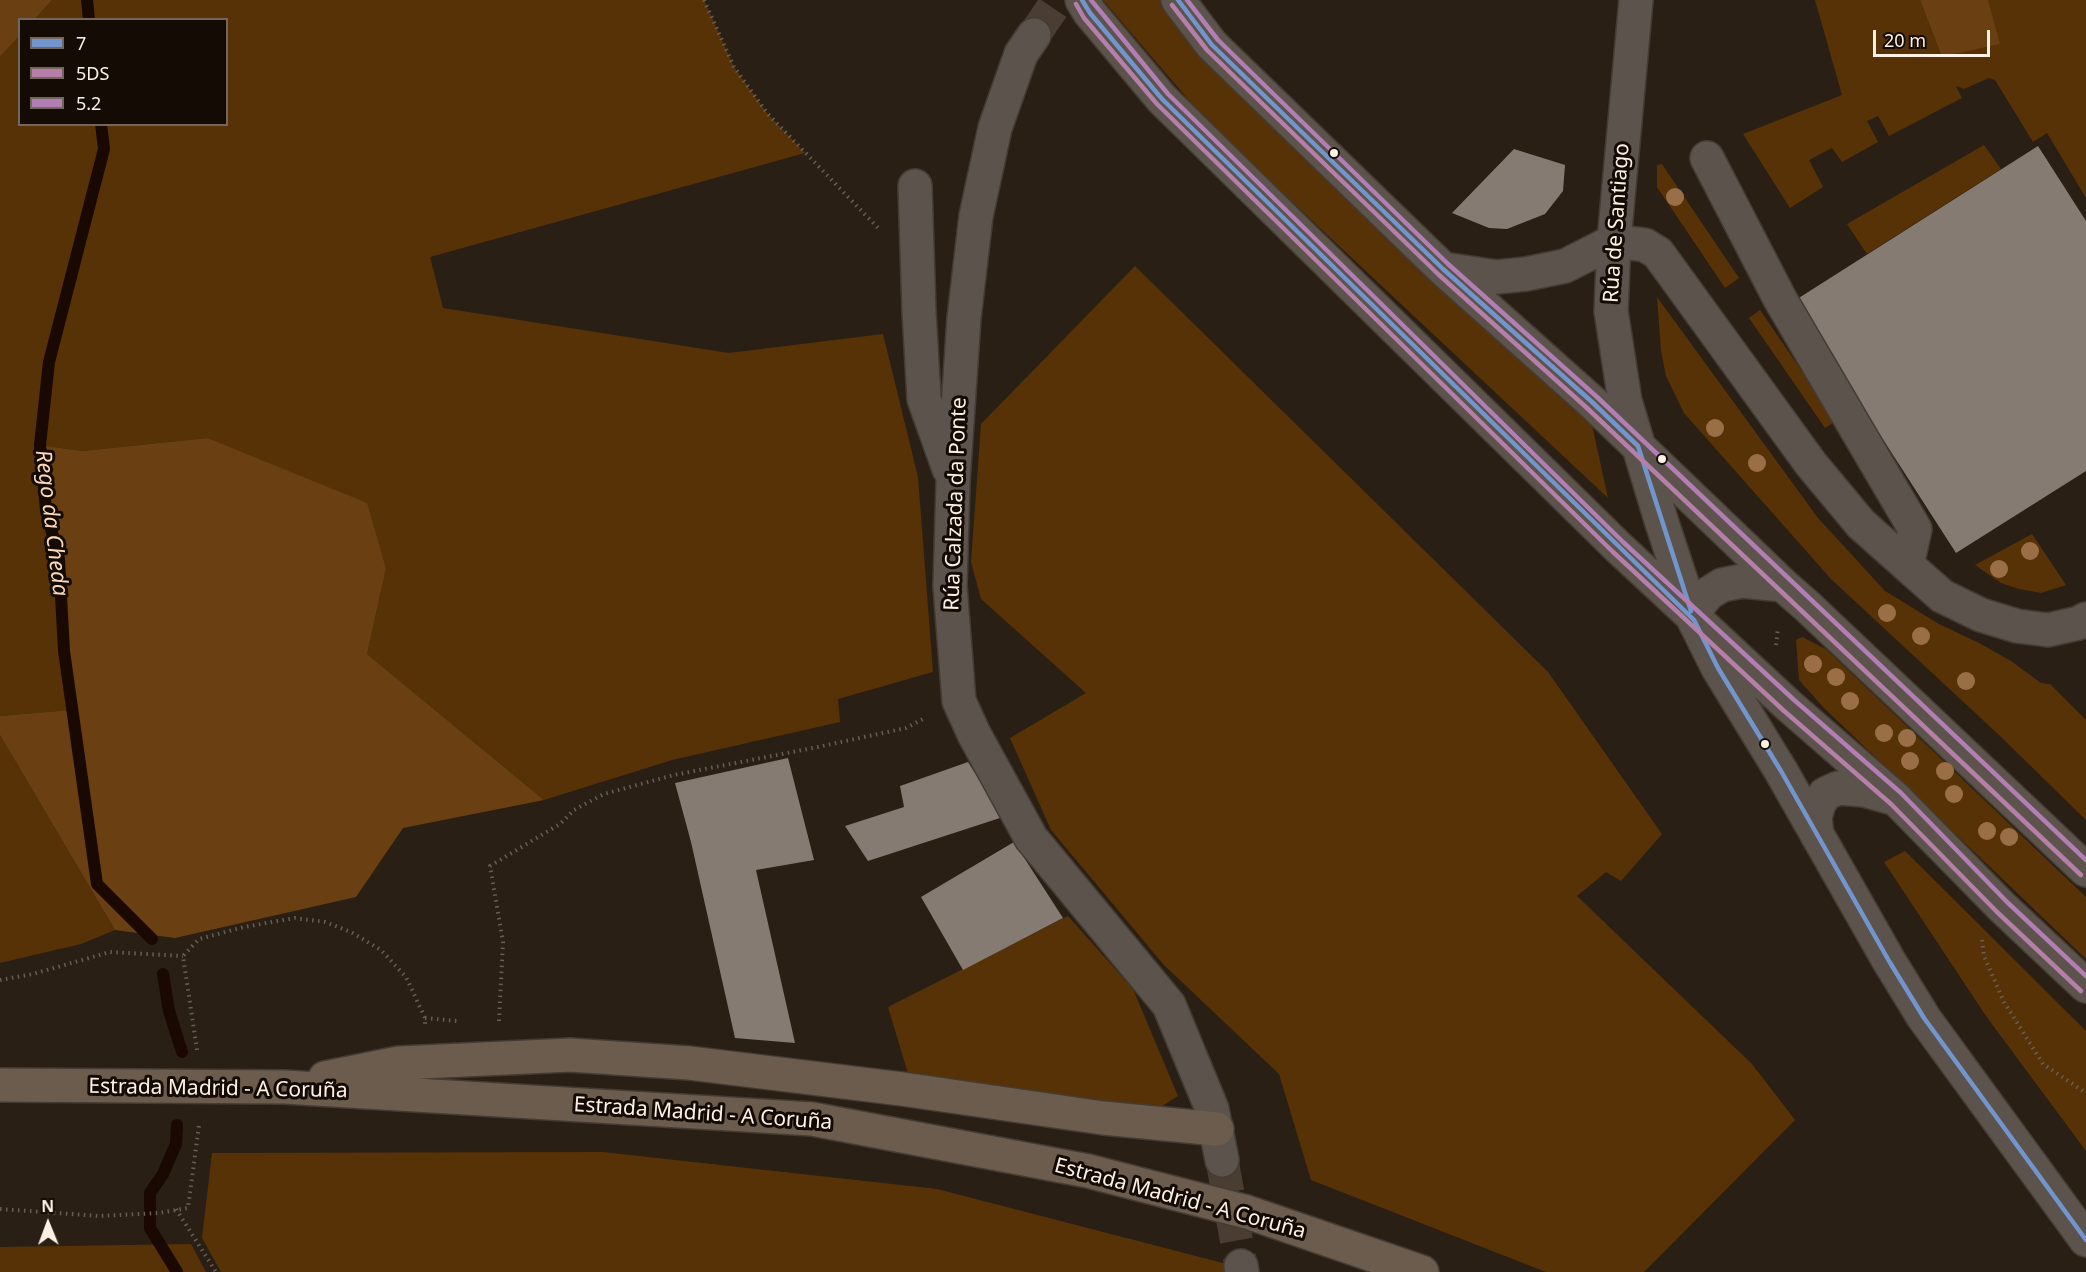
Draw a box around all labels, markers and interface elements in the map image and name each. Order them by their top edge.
legend [18,18,228,126]
scale bar [1876,18,1993,56]
text: 20 m [1884,28,1926,52]
text: 7 [76,31,86,55]
text: 5DS [76,61,109,85]
text: 5.2 [76,91,101,115]
street label: Rúa de Santiago [1599,142,1635,304]
unlabelled marker [1328,147,1340,159]
street label: Rúa Calzada da Ponte [940,397,972,611]
water label: Rego da Cheda [29,448,73,598]
unlabelled marker [1656,453,1668,465]
unlabelled marker [1759,738,1771,750]
street label: Estrada Madrid - A Coruña [88,1074,348,1104]
street label: Estrada Madrid - A Coruña [573,1092,833,1136]
street label: Estrada Madrid - A Coruña [1052,1153,1308,1245]
north arrow [18,1194,78,1254]
text: N [41,1195,54,1217]

